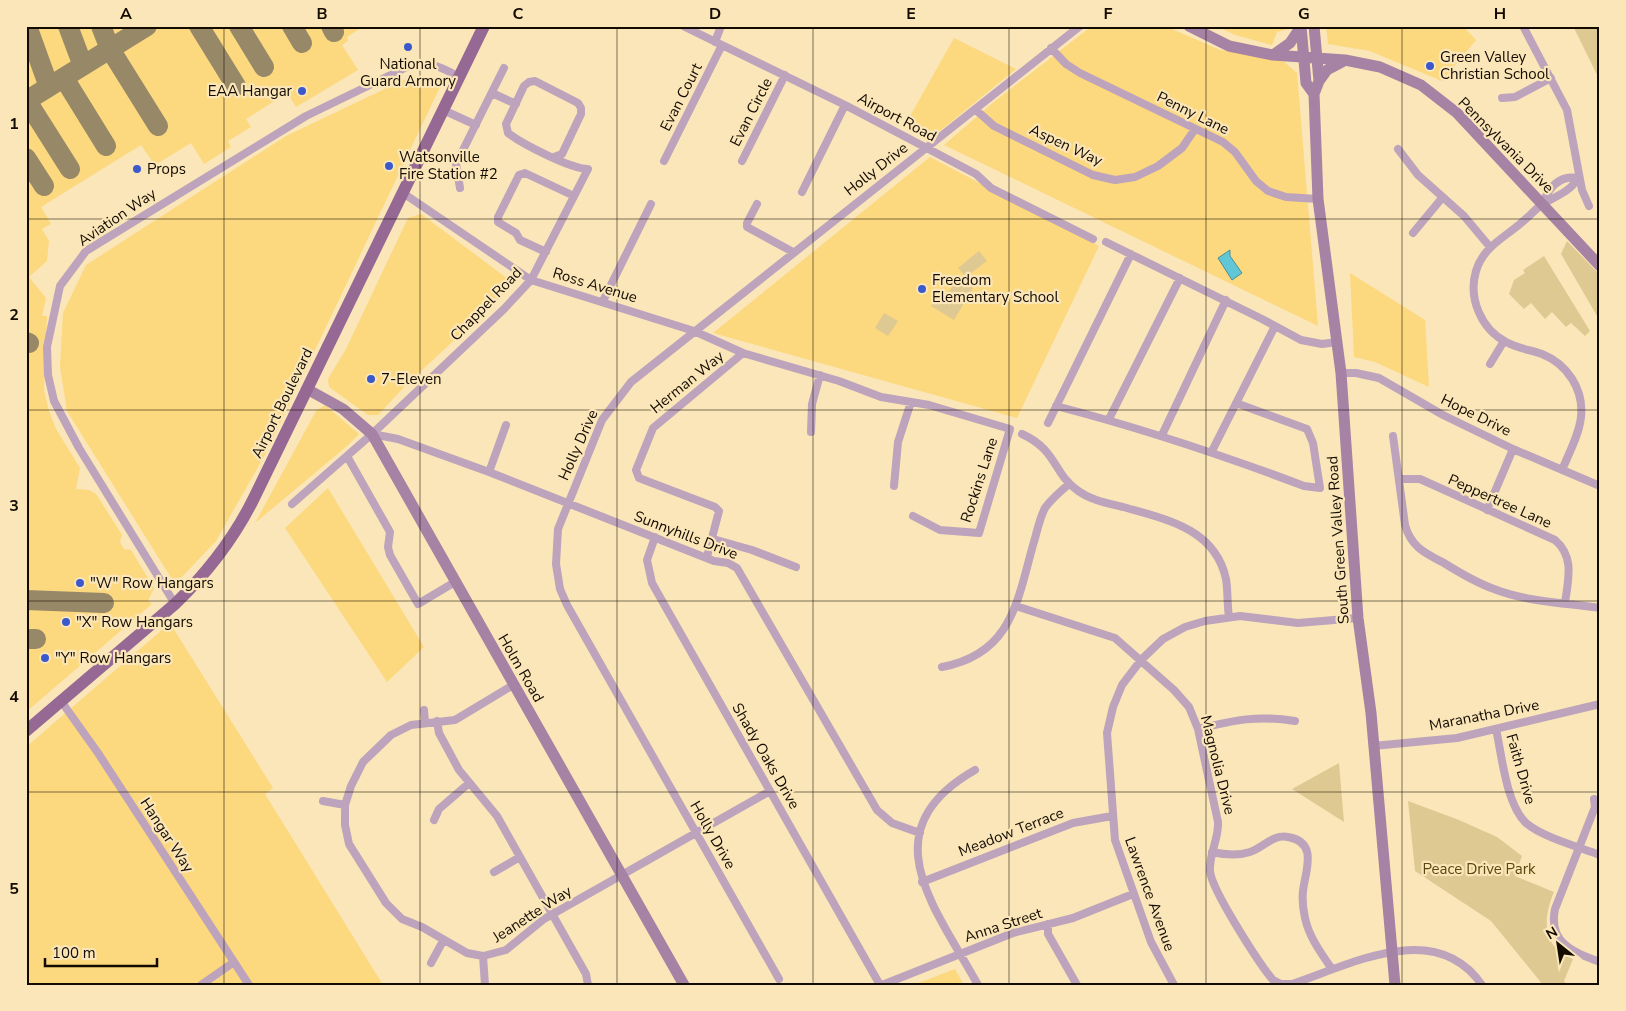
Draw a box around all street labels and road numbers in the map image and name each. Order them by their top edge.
street label: Evan Court [655,59,707,134]
street label: Evan Circle [725,74,777,150]
street label: Penny Lane [1153,87,1233,139]
street label: Airport Road [854,88,940,146]
street label: Pennsylvania Drive [1454,93,1558,197]
street label: Aspen Way [1026,119,1106,171]
street label: Holly Drive [840,138,912,200]
street label: Aviation Way [74,183,160,251]
street label: Chappel Road [446,263,526,345]
street label: Ross Avenue [550,263,640,307]
street label: Airport Boulevard [247,344,317,462]
street label: Herman Way [646,346,728,418]
street label: Hope Drive [1437,389,1515,441]
street label: Holly Drive [553,406,603,484]
street label: Rockins Lane [956,435,1002,525]
street label: South Green Valley Road [1322,455,1354,625]
street label: Peppertree Lane [1445,469,1555,533]
street label: Sunnyhills Drive [631,506,741,564]
street label: Holm Road [493,630,549,706]
street label: Maranatha Drive [1427,695,1541,735]
street label: Shady Oaks Drive [727,699,805,813]
street label: Magnolia Drive [1196,713,1240,817]
street label: Faith Drive [1501,731,1541,807]
street label: Hangar Way [135,794,199,876]
street label: Holly Drive [685,797,741,873]
street label: Meadow Terrace [955,803,1067,861]
street label: Lawrence Avenue [1120,834,1180,954]
street label: Jeanette Way [488,881,576,948]
street label: Anna Street [962,903,1045,947]

